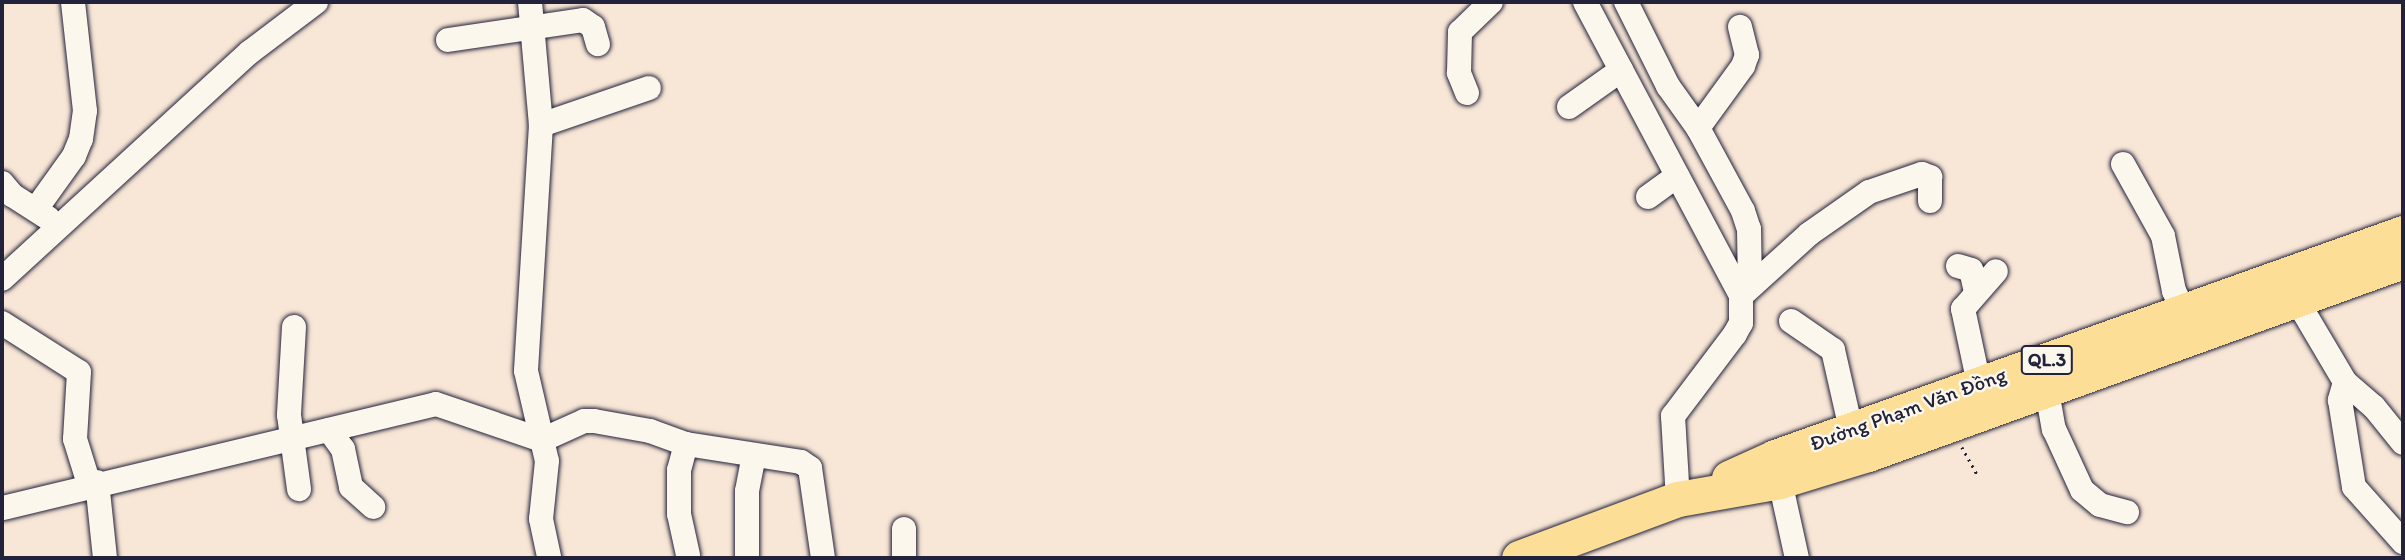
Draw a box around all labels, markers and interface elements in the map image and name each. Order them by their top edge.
road number: QL.3 [2021,344,2073,376]
street label: Đường Phạm Văn Đồng [1806,362,2010,456]

